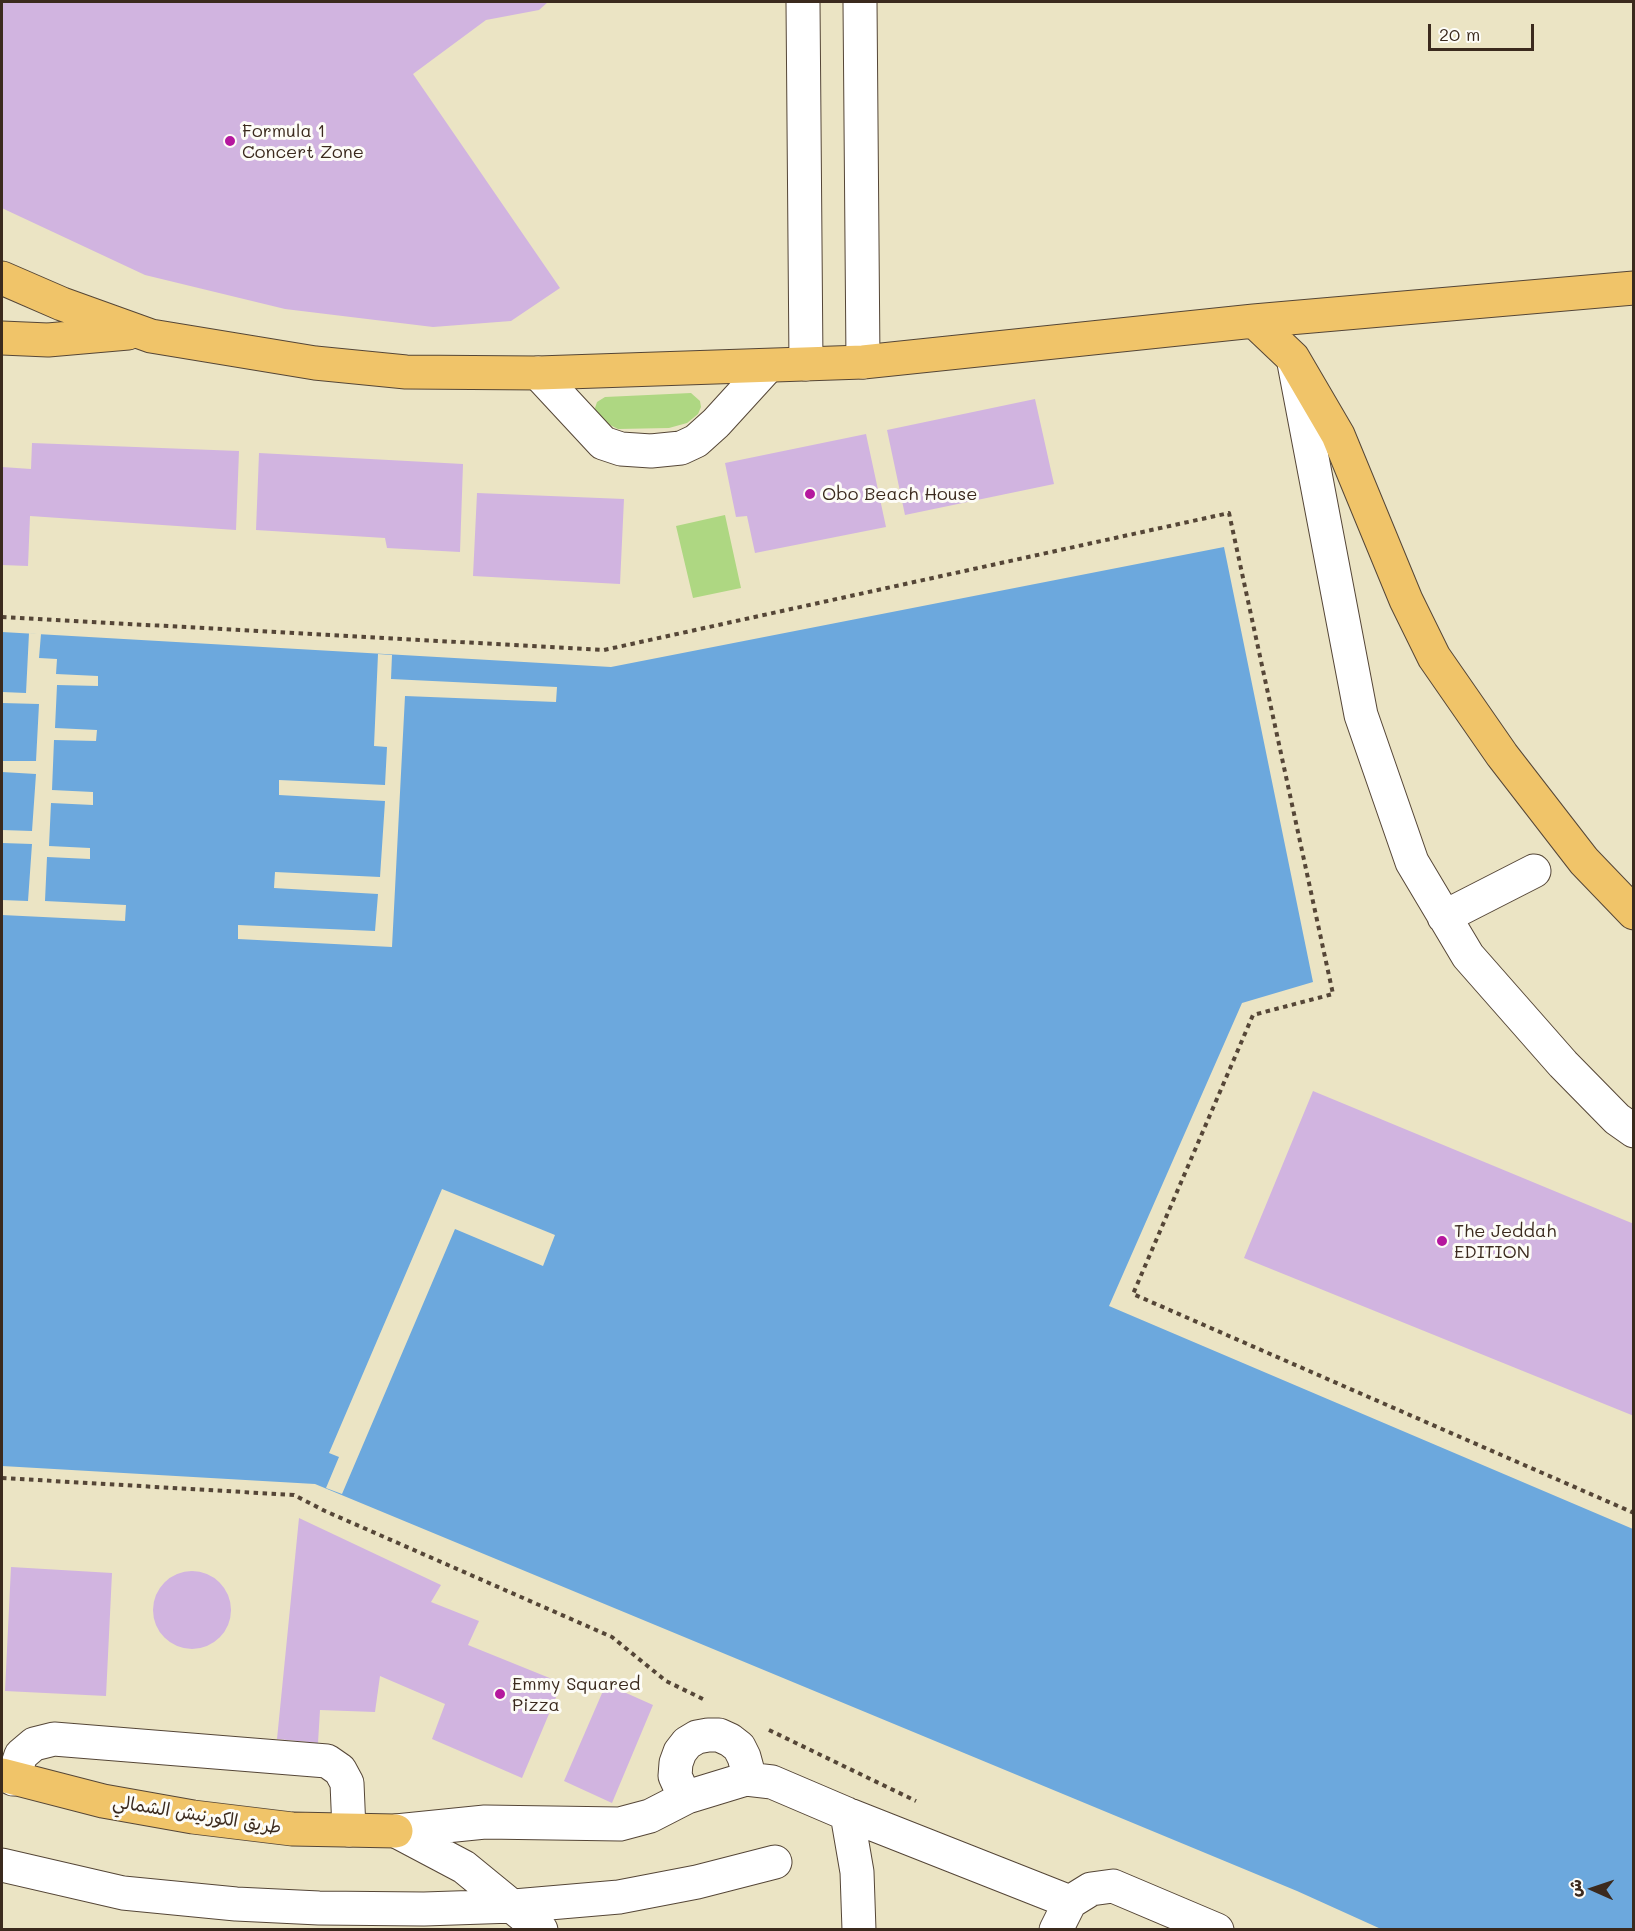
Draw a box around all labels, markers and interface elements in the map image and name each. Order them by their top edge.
scale bar [1431,12,1538,50]
text: 20 m [1439,22,1480,46]
place label: Formula 1 Concert Zone [242,120,364,162]
marker: Formula 1 Concert Zone [223,134,237,148]
place label: Obo Beach House [822,483,977,505]
marker: Obo Beach House [803,487,817,501]
place label: The Jeddah EDITION [1454,1220,1556,1262]
marker: The Jeddah EDITION [1435,1234,1449,1248]
place label: Emmy Squared Pizza [512,1673,640,1716]
marker: Emmy Squared Pizza [493,1687,507,1701]
street label: طريق الكورنيش الشمالي [111,1791,283,1839]
north arrow [1563,1859,1623,1919]
text: ش [1564,1879,1585,1897]

